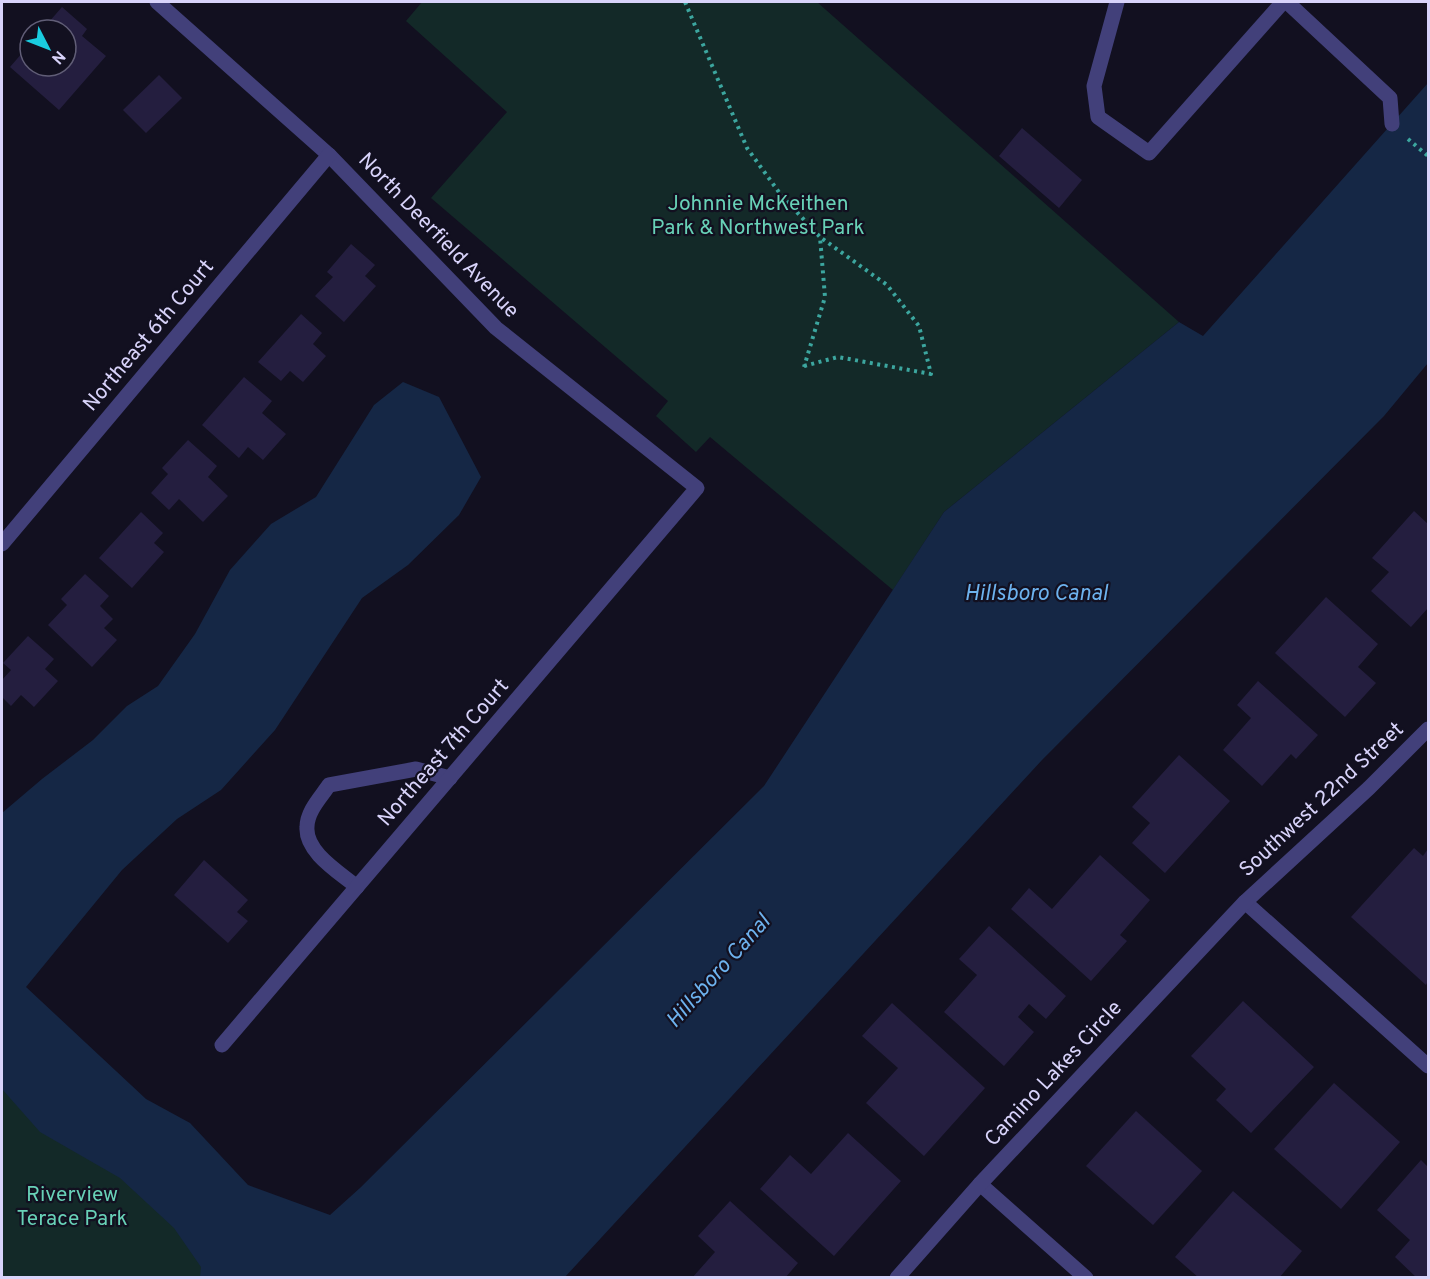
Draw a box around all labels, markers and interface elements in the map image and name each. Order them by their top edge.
north arrow [18,18,78,78]
text: N [46,46,69,68]
street label: North Deerfield Avenue [352,147,524,325]
park label: Johnnie McKeithen Park & Northwest Park [651,191,865,242]
street label: Northeast 6th Court [78,255,220,417]
water label: Hillsboro Canal [964,581,1109,608]
street label: Northeast 7th Court [372,674,516,832]
street label: Southwest 22nd Street [1234,717,1410,883]
water label: Hillsboro Canal [661,909,778,1034]
street label: Camino Lakes Circle [979,995,1129,1153]
park label: Riverview Terace Park [16,1182,128,1233]

